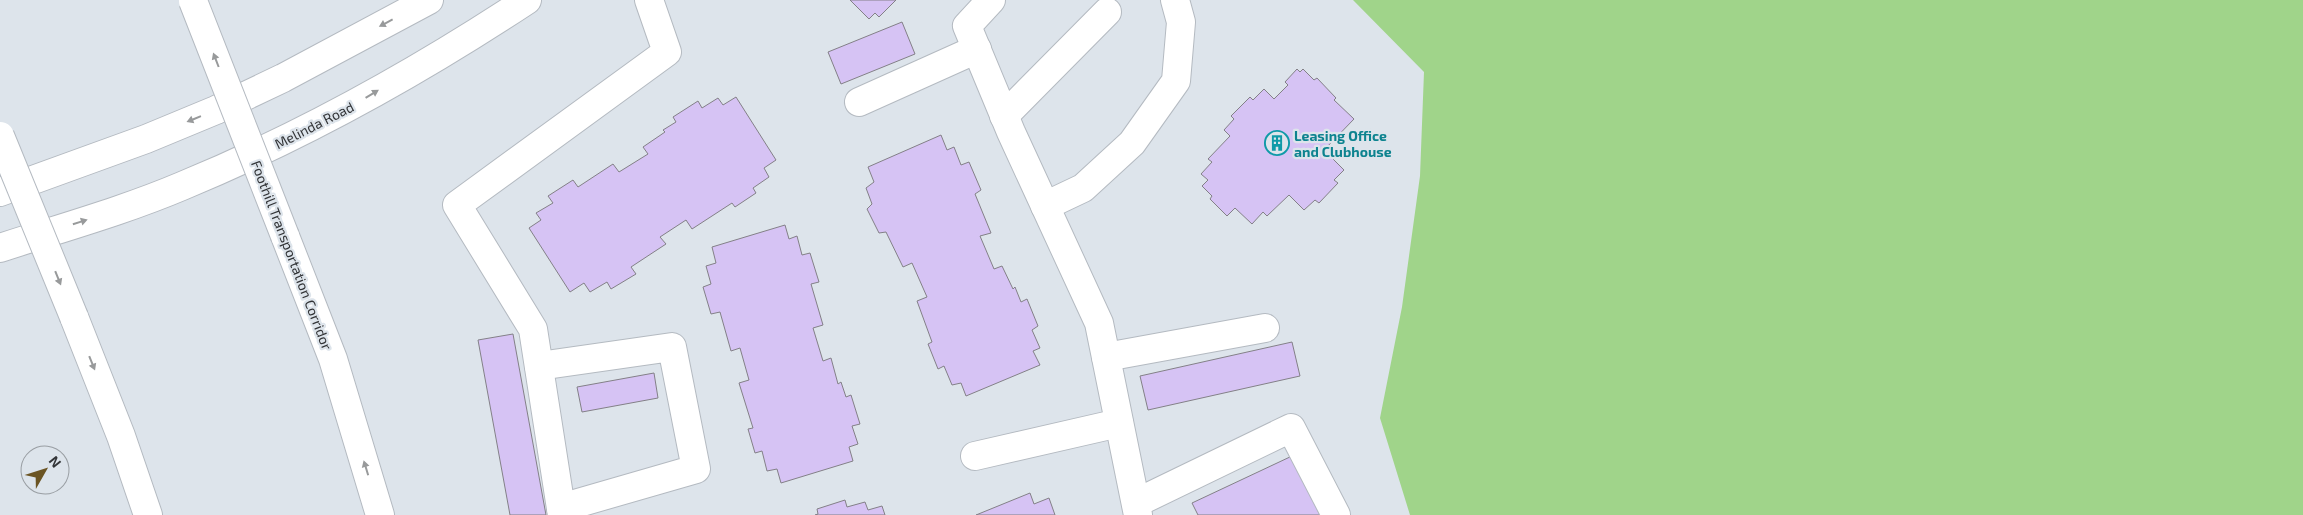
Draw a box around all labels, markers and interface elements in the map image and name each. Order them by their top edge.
one-way arrow [379,19,393,28]
one-way arrow [212,52,220,67]
one-way arrow [366,90,379,99]
street label: Melinda Road [272,98,356,152]
one-way arrow [187,116,201,124]
place label: Leasing Office and Clubhouse [1294,127,1392,160]
building icon: Leasing Office and Clubhouse [1264,130,1290,156]
street label: Foothill Transportation Corridor [248,158,336,352]
one-way arrow [72,218,87,226]
one-way arrow [55,271,63,285]
one-way arrow [89,355,97,370]
north arrow [20,445,70,495]
text: N [46,452,65,471]
one-way arrow [362,461,370,476]

